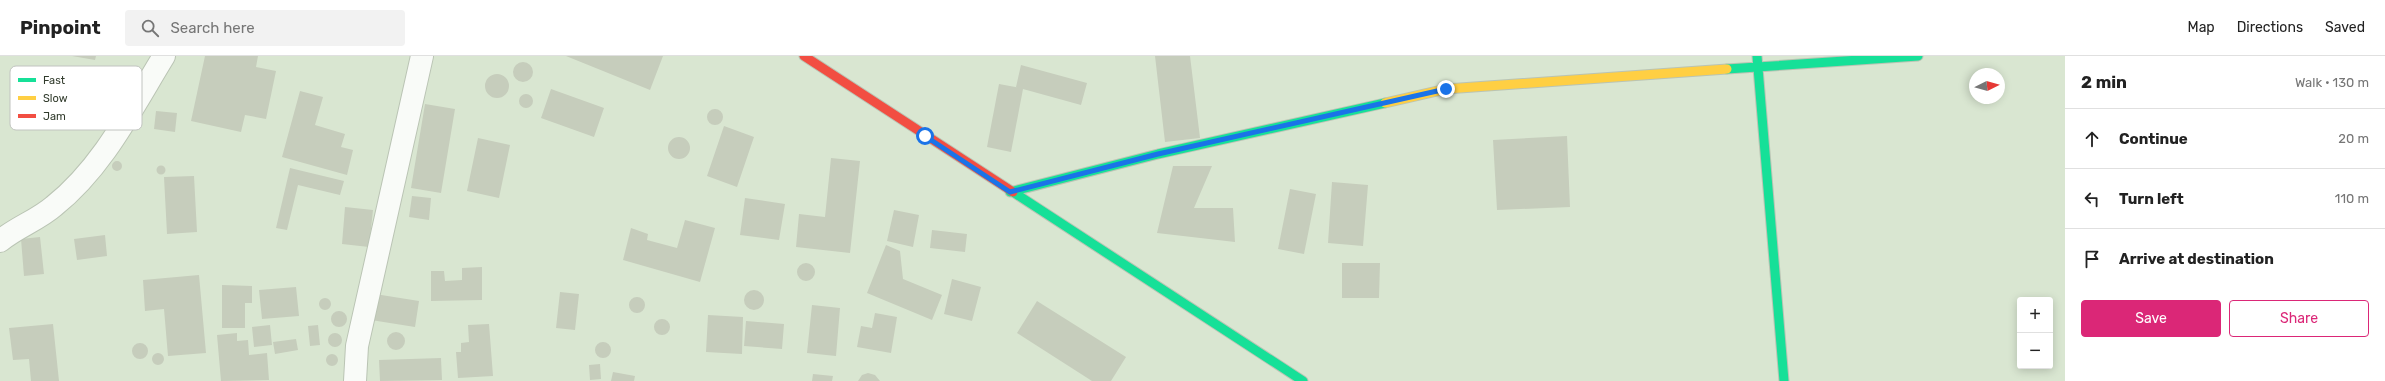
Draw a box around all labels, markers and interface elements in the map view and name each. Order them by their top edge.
search box [125,10,405,46]
text: Pinpoint [20,16,101,39]
icon: search [139,17,161,39]
text: Search here [171,19,255,37]
text: Map [2188,19,2215,36]
text: Directions [2237,19,2303,36]
text: Saved [2325,19,2365,36]
legend [10,66,142,130]
north arrow [1969,68,2005,104]
text: 2 min [2081,72,2127,92]
text: Fast [43,74,66,87]
text: Walk · 130 m [2295,75,2369,90]
route end [1437,80,1455,98]
text: Slow [43,92,68,105]
text: Jam [43,110,66,123]
route start [916,127,934,145]
icon: ahead [2081,128,2103,150]
text: Continue [2119,130,2188,148]
text: 20 m [2338,131,2369,146]
icon: left [2081,188,2103,210]
text: Turn left [2119,190,2184,208]
text: 110 m [2335,191,2369,206]
icon: arrive [2081,248,2103,270]
text: Arrive at destination [2119,250,2274,268]
map controls [2017,297,2053,369]
button: + [2017,297,2053,333]
button: Save [2081,300,2221,337]
button: Share [2229,300,2369,337]
button: − [2017,333,2053,369]

